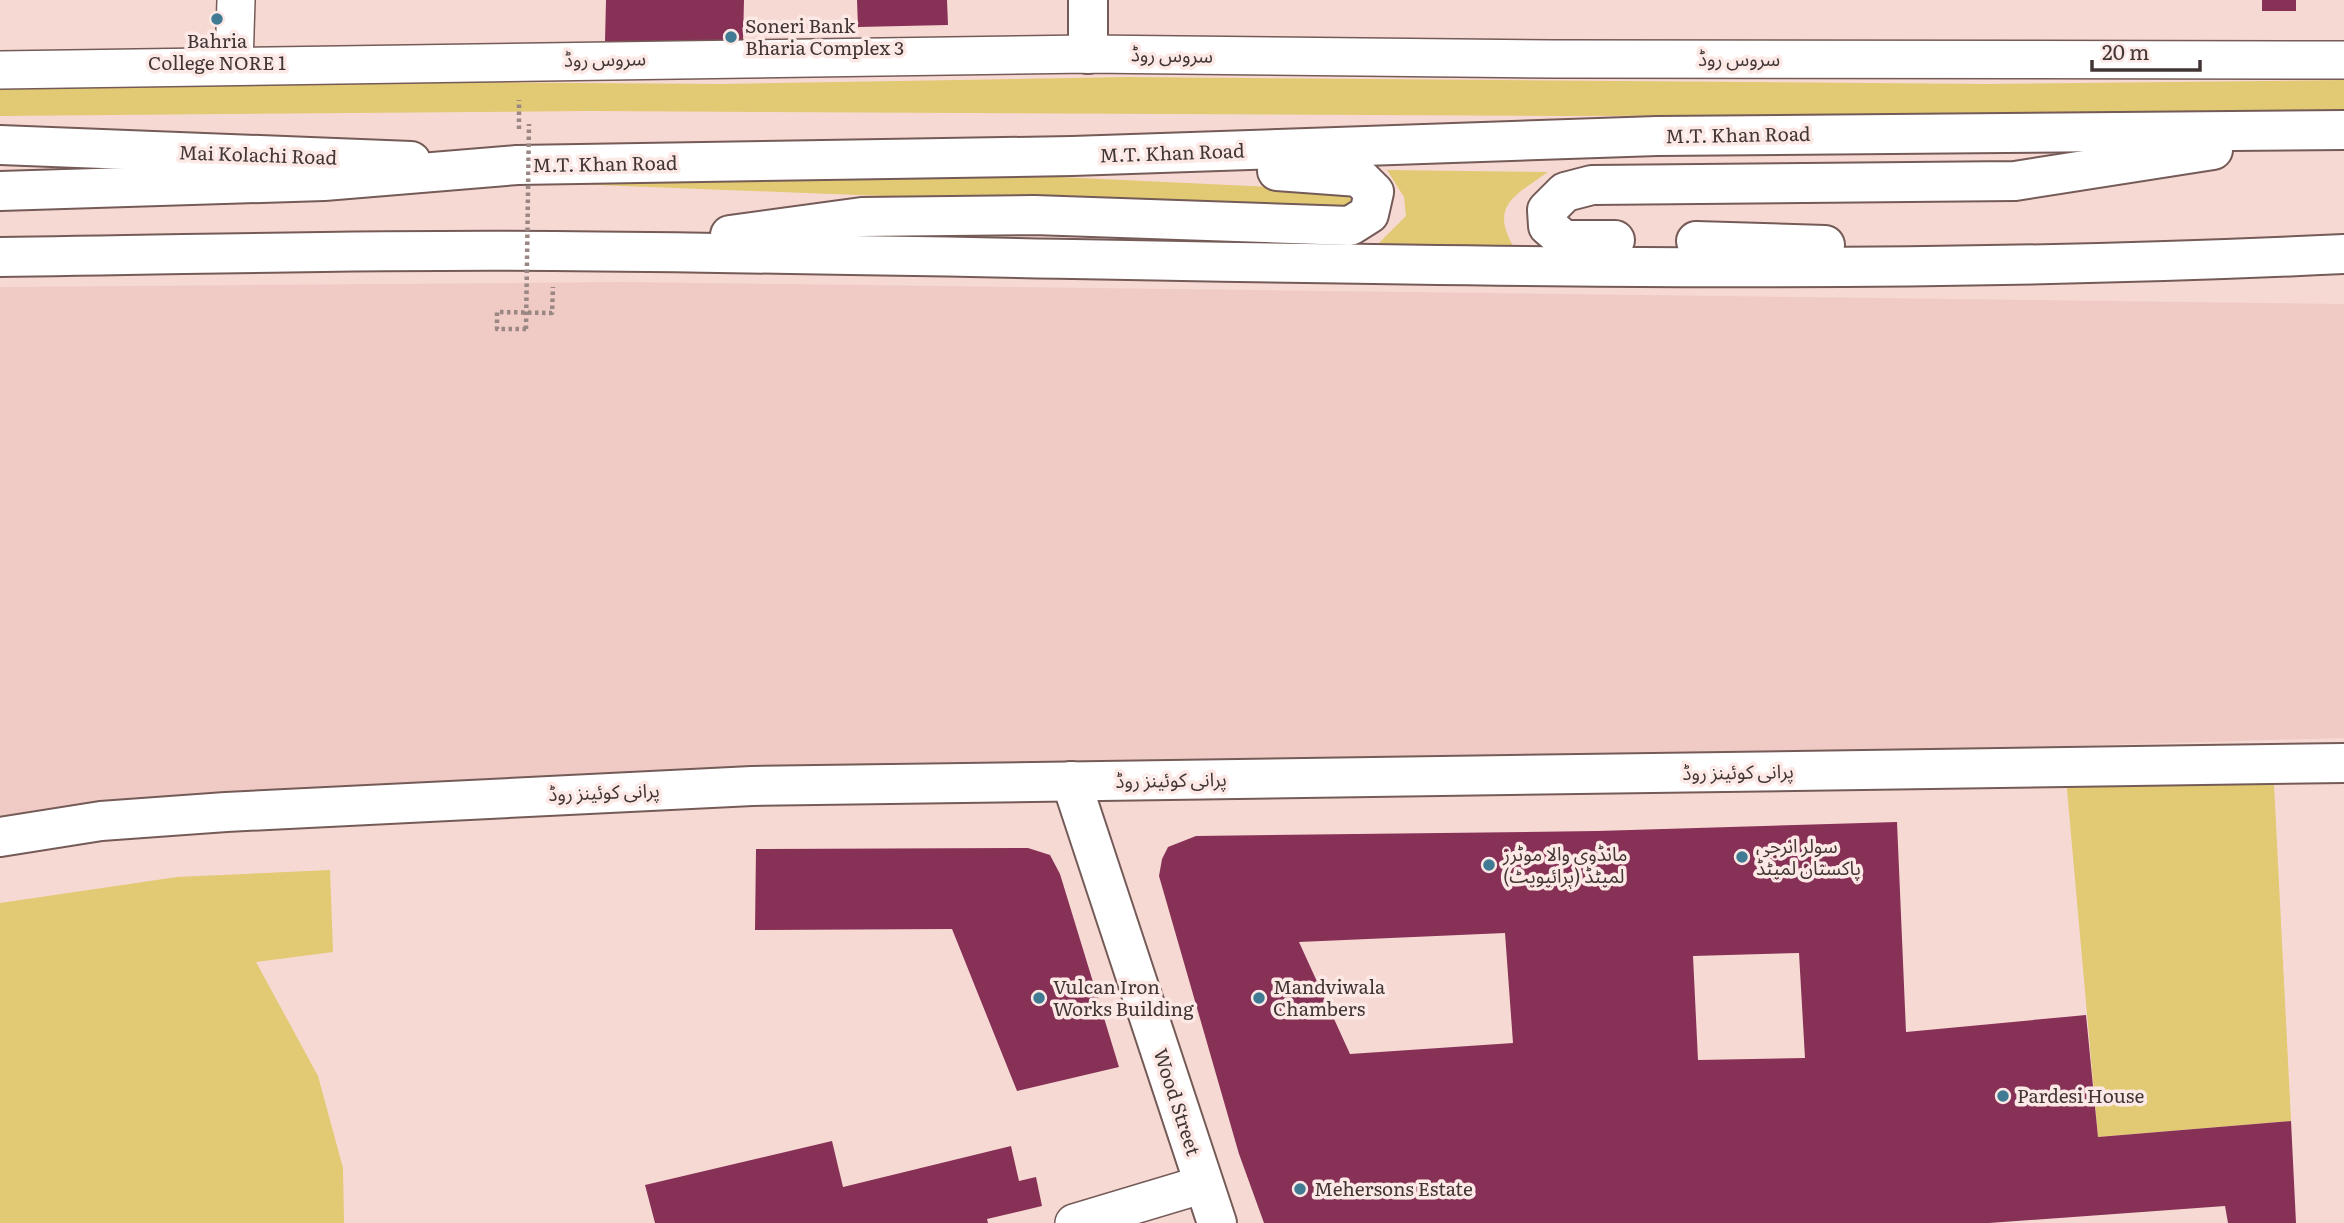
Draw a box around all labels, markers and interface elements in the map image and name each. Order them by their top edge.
marker: Bahria College NORE 1 [209,11,225,27]
place label: Soneri Bank Bharia Complex 3 [745,11,904,61]
place label: Bahria College NORE 1 [148,26,286,76]
scale bar [2092,28,2200,72]
marker: Soneri Bank Bharia Complex 3 [723,29,739,45]
text: 20 m [2102,35,2149,66]
street label: سروس روڈ [1131,39,1213,69]
street label: سروس روڈ [564,43,646,73]
street label: سروس روڈ [1698,44,1780,72]
street label: M.T. Khan Road [1665,119,1811,149]
street label: M.T. Khan Road [1099,135,1245,169]
street label: Mai Kolachi Road [178,137,338,171]
street label: M.T. Khan Road [532,148,678,178]
street label: پرانی کوئینز روڈ [1682,756,1794,786]
street label: پرانی کوئینز روڈ [1115,764,1227,794]
street label: پرانی کوئینز روڈ [548,775,660,807]
place label: سولر انرجی پاکستان لمیٹڈ [1756,831,1861,881]
place label: مانڈوی والا موٹرز (پرائیویٹ) لمیٹڈ [1502,839,1627,889]
marker: سولر انرجی پاکستان لمیٹڈ [1734,849,1750,865]
marker: مانڈوی والا موٹرز (پرائیویٹ) لمیٹڈ [1481,857,1497,873]
place label: Vulcan Iron Works Building [1053,972,1194,1022]
place label: Mandviwala Chambers [1273,972,1386,1022]
marker: Vulcan Iron Works Building [1031,990,1047,1006]
marker: Mandviwala Chambers [1251,990,1267,1006]
street label: Wood Street [1147,1045,1209,1159]
place label: Pardesi House [2017,1081,2144,1109]
marker: Pardesi House [1995,1088,2011,1104]
place label: Mehersons Estate [1314,1174,1473,1202]
marker: Mehersons Estate [1292,1181,1308,1197]

